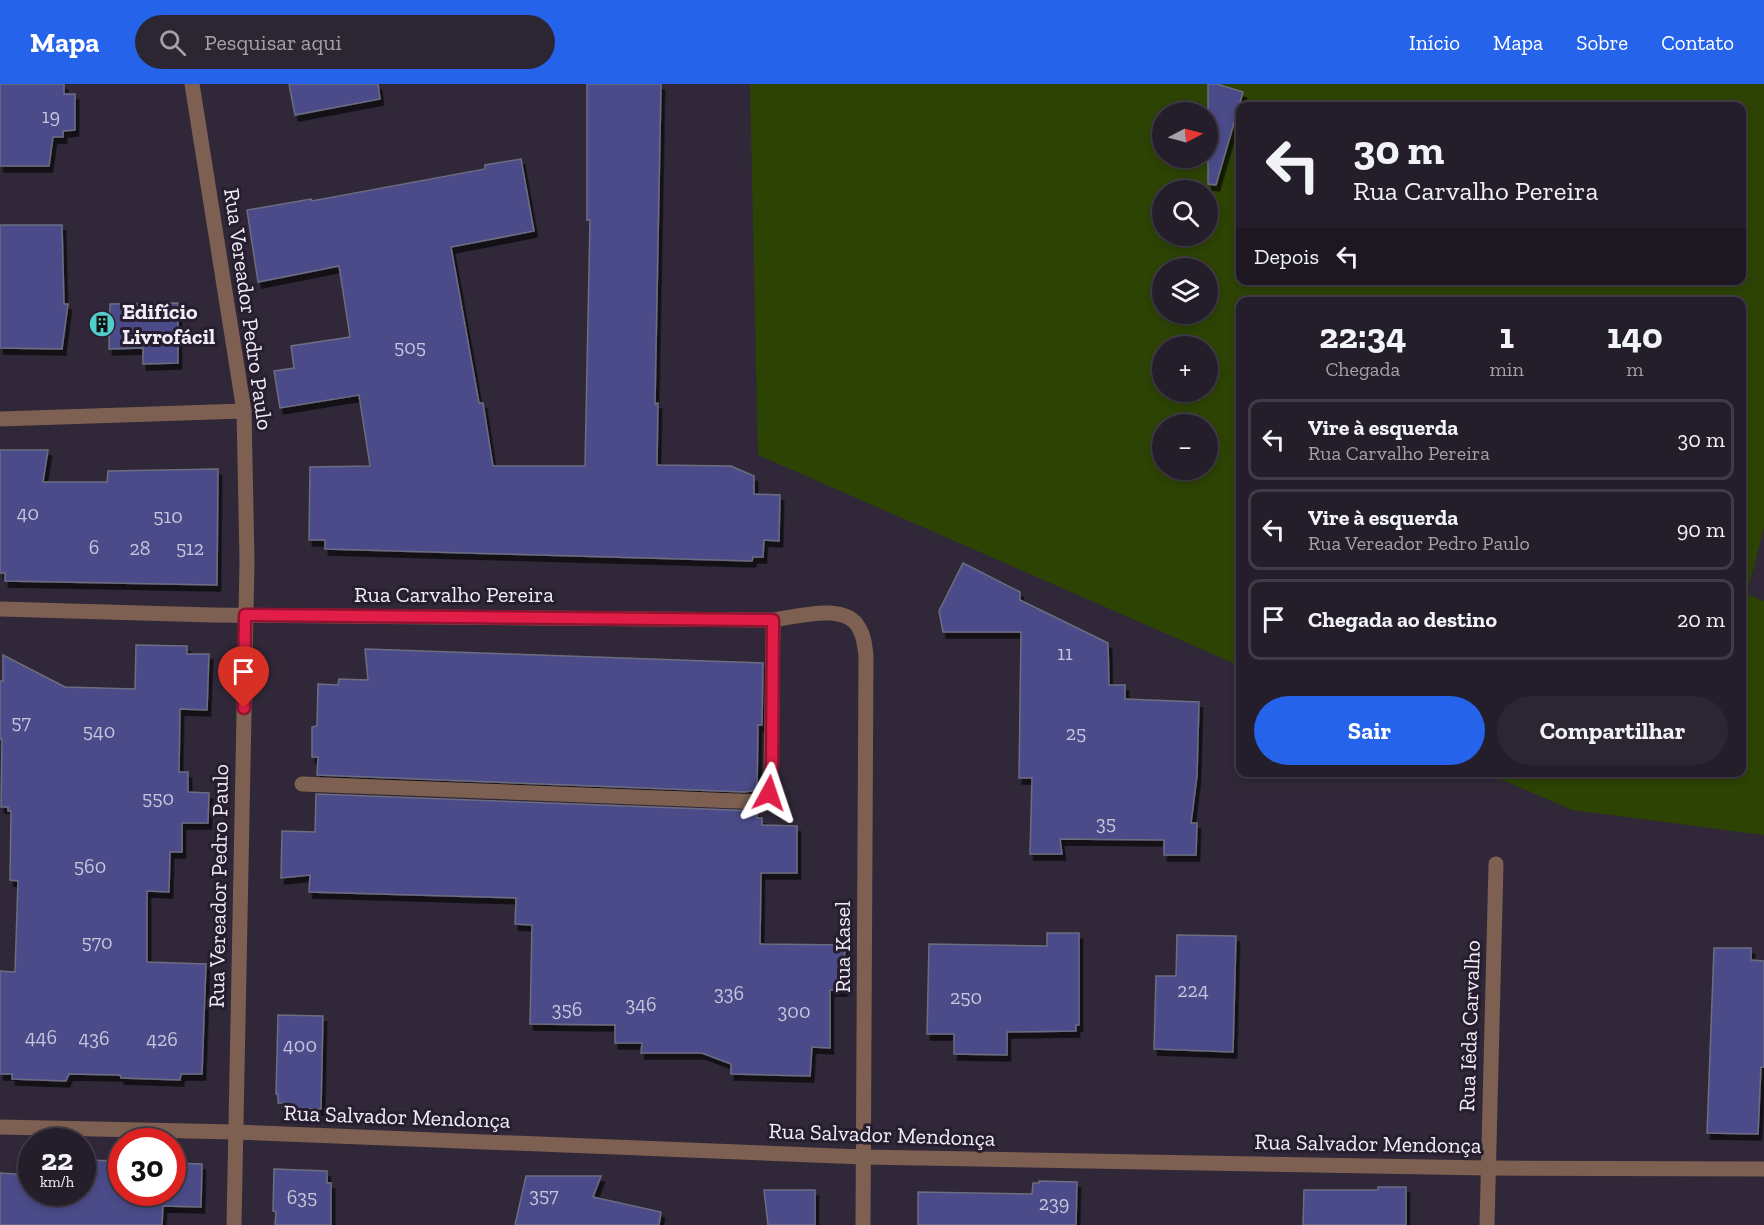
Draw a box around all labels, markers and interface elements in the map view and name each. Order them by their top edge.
search box [135,15,555,69]
text: Mapa [30,26,99,59]
icon: search [156,26,189,59]
text: Pesquisar aqui [204,29,342,56]
text: Início [1409,30,1460,55]
text: Mapa [1493,30,1543,55]
text: Sobre [1576,30,1628,55]
text: Contato [1661,30,1734,55]
north arrow [1152,102,1218,168]
map controls [1152,102,1218,480]
house number: 19 [42,104,60,128]
text: 30 m [1353,124,1444,175]
icon: left [1254,126,1332,204]
text: Rua Carvalho Pereira [1353,175,1598,207]
button: search [1152,180,1218,246]
street label: Rua Vereador Pedro Paulo [218,186,279,432]
icon: left [1331,240,1364,273]
text: Depois [1254,243,1319,270]
button: layers [1152,258,1218,324]
place label: Edifício Livrofácil [122,298,215,350]
building icon: Edifício Livrofácil [87,309,117,339]
text: 22:34 [1319,314,1406,357]
text: 1 [1499,314,1514,357]
text: 140 [1607,314,1663,357]
house number: 505 [394,335,426,359]
button: + [1152,336,1218,402]
text: Chegada [1325,357,1400,381]
text: min [1490,357,1524,381]
text: m [1626,357,1644,381]
button: − [1152,414,1218,480]
text: Vire à esquerda [1308,414,1458,441]
icon: left [1257,423,1290,456]
text: 30 m [1678,426,1725,453]
text: Rua Carvalho Pereira [1308,441,1490,465]
house number: 40 [17,501,39,525]
house number: 510 [153,504,183,528]
text: Vire à esquerda [1308,504,1458,531]
icon: left [1257,513,1290,546]
text: 90 m [1677,516,1725,543]
text: Rua Vereador Pedro Paulo [1308,531,1530,555]
house number: 6 [89,535,99,559]
house number: 28 [129,536,151,560]
house number: 512 [176,536,204,560]
street label: Rua Carvalho Pereira [354,581,554,608]
icon: arrive [1257,603,1290,636]
text: Chegada ao destino [1308,606,1497,633]
text: 20 m [1677,606,1725,633]
house number: 11 [1057,641,1073,665]
pin [218,646,269,708]
icon: arrive [227,655,260,688]
button: Sair [1254,696,1485,765]
button: Compartilhar [1497,696,1728,765]
house number: 57 [11,710,31,734]
house number: 540 [83,719,115,743]
house number: 25 [1066,721,1086,745]
position arrow [737,761,801,825]
street label: Rua Vereador Pedro Paulo [203,764,234,1008]
house number: 550 [142,786,174,810]
house number: 35 [1096,811,1116,835]
house number: 560 [74,854,106,878]
street label: Rua Kasel [829,901,856,993]
house number: 570 [81,930,113,954]
street label: Rua Iêda Carvalho [1453,940,1486,1112]
house number: 224 [1177,978,1209,1002]
house number: 336 [714,981,744,1005]
house number: 250 [950,985,982,1009]
house number: 346 [625,992,657,1016]
house number: 356 [552,997,582,1021]
house number: 300 [778,999,810,1023]
house number: 446 [25,1025,57,1049]
house number: 436 [78,1026,110,1050]
house number: 426 [146,1027,178,1051]
house number: 400 [283,1033,317,1057]
street label: Rua Salvador Mendonça [283,1099,511,1134]
street label: Rua Salvador Mendonça [768,1117,996,1152]
speed limit sign: 30 [108,1128,186,1206]
street label: Rua Salvador Mendonça [1254,1128,1482,1159]
text: 22 [41,1142,73,1178]
text: km/h [40,1173,74,1191]
house number: 357 [529,1183,559,1207]
house number: 635 [287,1185,317,1209]
house number: 239 [1039,1191,1069,1215]

